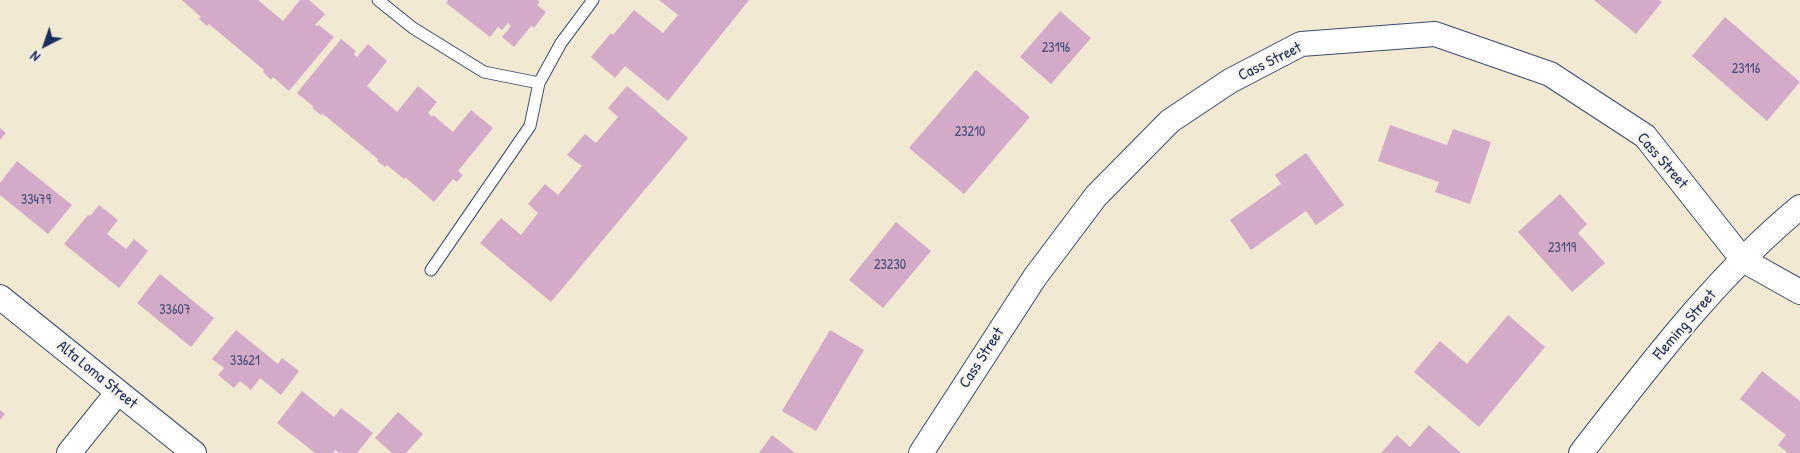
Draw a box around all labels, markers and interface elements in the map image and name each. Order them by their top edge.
north arrow [20,20,70,70]
street label: Cass Street [1235,38,1305,86]
house number: 23196 [1042,40,1070,56]
text: N [26,47,44,66]
house number: 23116 [1732,61,1760,77]
house number: 23210 [955,124,985,140]
street label: Cass Street [1632,129,1692,193]
house number: 33479 [21,192,51,208]
house number: 23119 [1548,240,1576,256]
house number: 23230 [874,257,906,273]
street label: Fleming Street [1649,286,1721,364]
house number: 33607 [159,302,191,318]
street label: Cass Street [955,324,1009,392]
street label: Alta Loma Street [53,337,141,413]
house number: 33621 [230,353,260,369]

